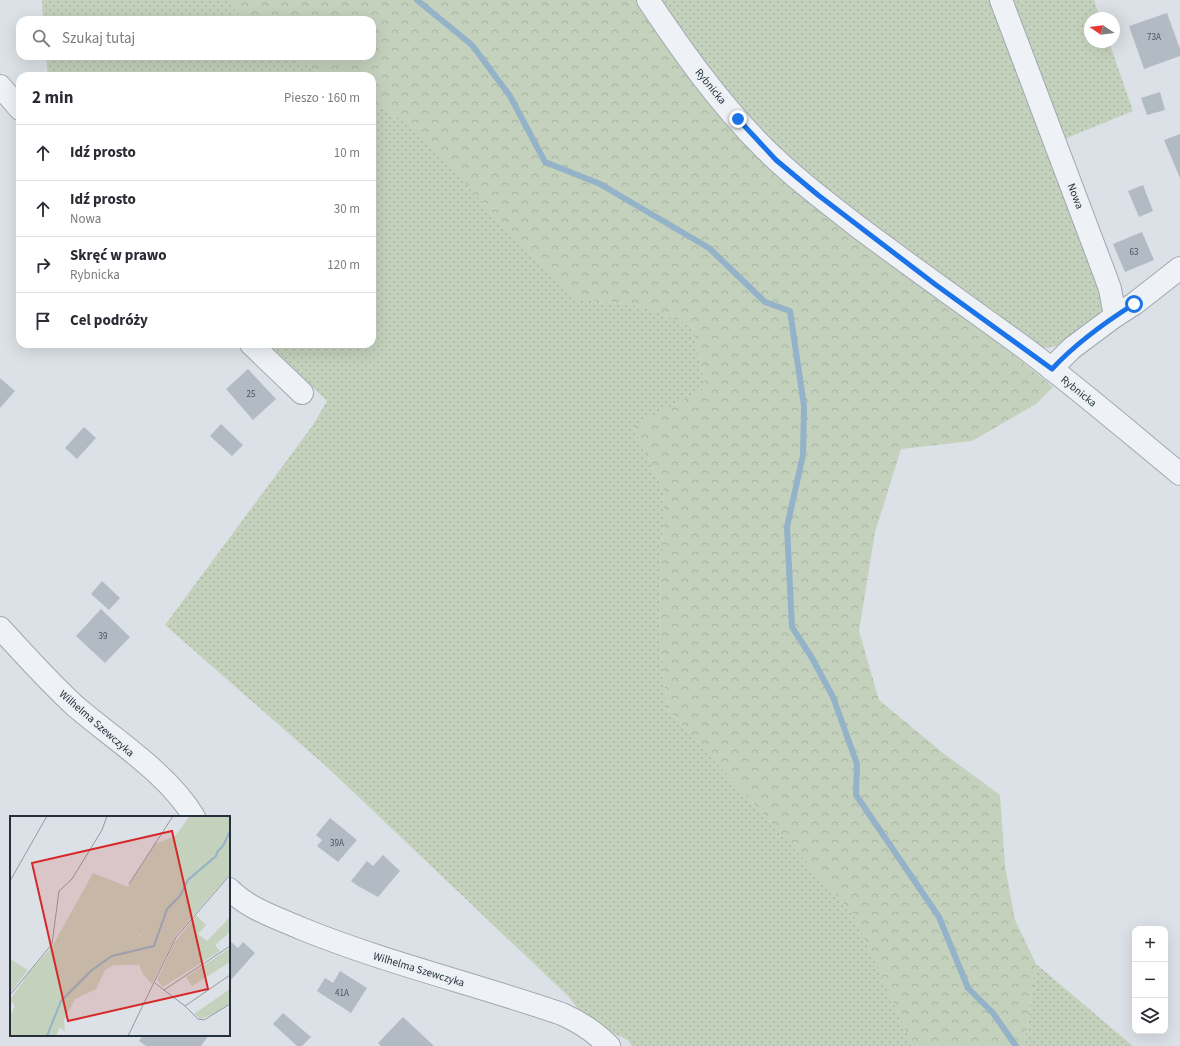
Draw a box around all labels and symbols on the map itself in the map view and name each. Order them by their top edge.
north arrow [1084,12,1120,48]
house number: 73A [1147,31,1161,44]
street label: Rybnicka [692,65,730,107]
route end [729,110,747,128]
street label: Nowa [1064,181,1087,211]
house number: 63 [1130,246,1139,259]
route start [1125,295,1143,313]
street label: Rybnicka [1058,372,1100,410]
house number: 25 [247,388,256,401]
house number: 39 [99,630,108,643]
street label: Wilhelma Szewczyka [56,687,137,760]
inset map [10,816,230,1036]
house number: 39A [330,837,344,850]
street label: Wilhelma Szewczyka [371,948,466,991]
house number: 41A [335,987,349,1000]

